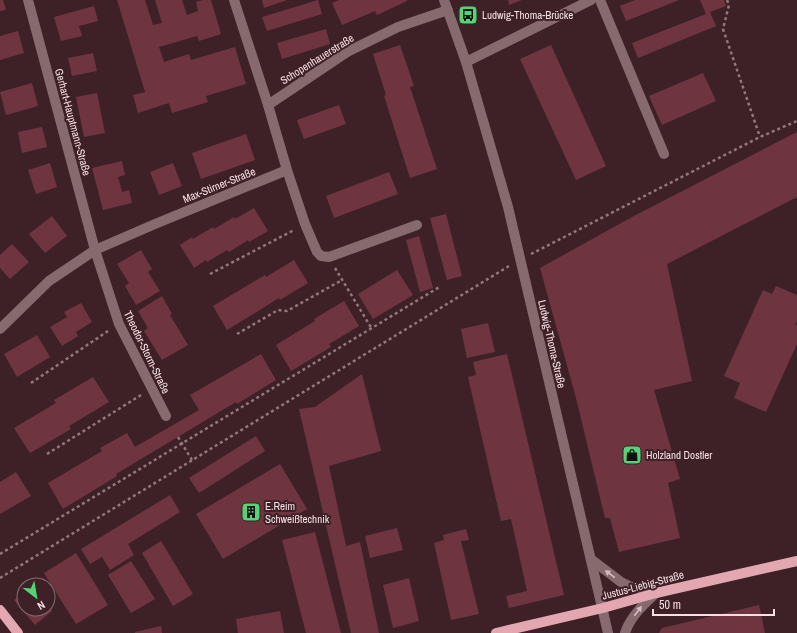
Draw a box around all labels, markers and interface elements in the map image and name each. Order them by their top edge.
bus stop icon: Ludwig-Thoma-Brücke [457,4,479,26]
place label: Ludwig-Thoma-Brücke [482,8,573,22]
street label: Schopenhauerstraße [278,31,356,87]
street label: Gerhart-Hauptmann-Straße [52,67,94,177]
street label: Max-Stirner-Straße [181,164,257,206]
street label: Ludwig-Thoma-Straße [535,298,569,390]
street label: Theodor-Storm-Straße [121,308,173,396]
shop icon: Holzland Dostler [621,444,643,466]
place label: Holzland Dostler [646,448,712,462]
place label: E.Reim Schweißtechnik [265,499,330,526]
building icon: E.Reim Schweißtechnik [240,501,262,523]
street label: Justus-Liebig-Straße [601,567,685,603]
one-way arrow [604,570,615,578]
north arrow [16,577,56,617]
scale bar [653,591,774,617]
text: 50 m [659,597,681,613]
text: N [35,598,48,613]
one-way arrow [634,606,643,617]

